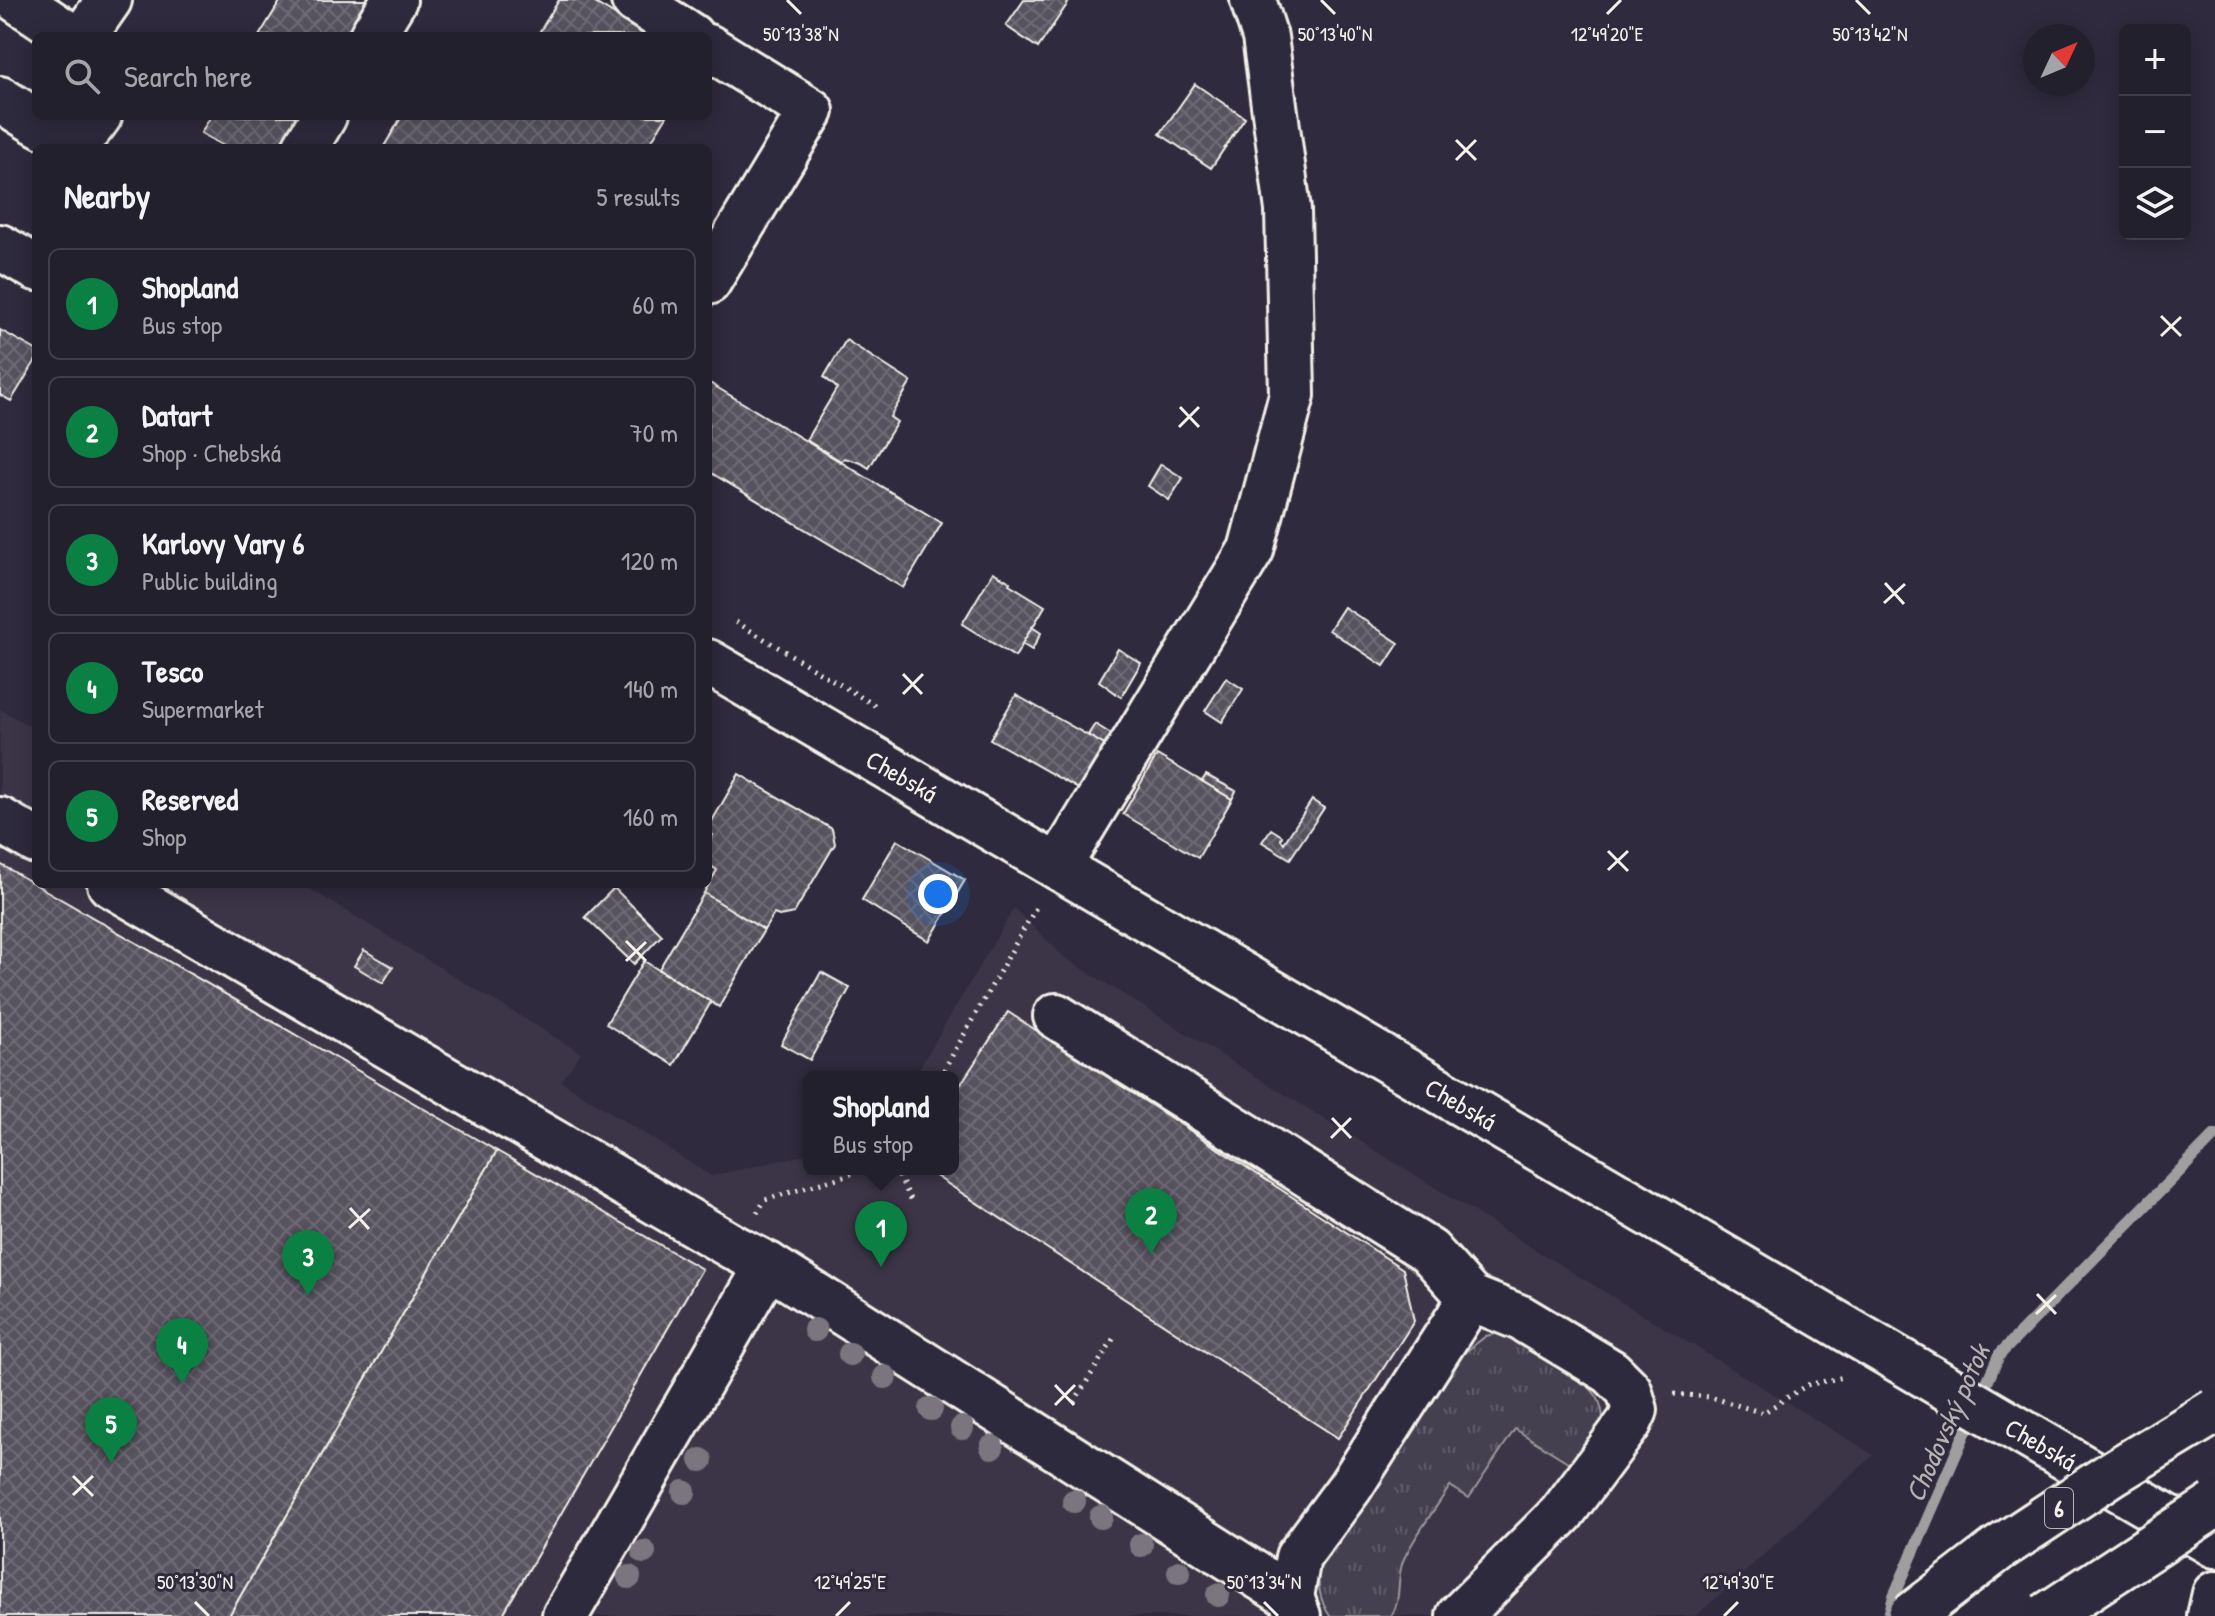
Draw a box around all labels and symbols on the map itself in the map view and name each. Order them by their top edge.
text: 50°13'38"N [763,20,839,47]
text: 50°13'40"N [1298,20,1372,47]
text: 12°49'20"E [1571,20,1643,47]
text: 50°13'42"N [1832,20,1908,47]
north arrow [2023,24,2095,96]
street label: Chebská [860,742,944,810]
your location [918,874,958,914]
street label: Chebská [1419,1070,1503,1138]
pin: 2 [1125,1188,1177,1254]
pin: 1 [855,1201,907,1267]
pin: 3 [282,1230,334,1296]
pin: 4 [156,1318,208,1384]
water label: Chodovský potok [1895,1336,2000,1508]
pin: 5 [85,1397,137,1463]
street label: Chebská [1999,1410,2083,1478]
road number: 6 [2045,1488,2073,1528]
text: 50°13'30"N [157,1568,233,1595]
text: 12°49'25"E [814,1568,886,1595]
text: 50°13'34"N [1227,1568,1301,1595]
text: 12°49'30"E [1702,1568,1774,1595]

